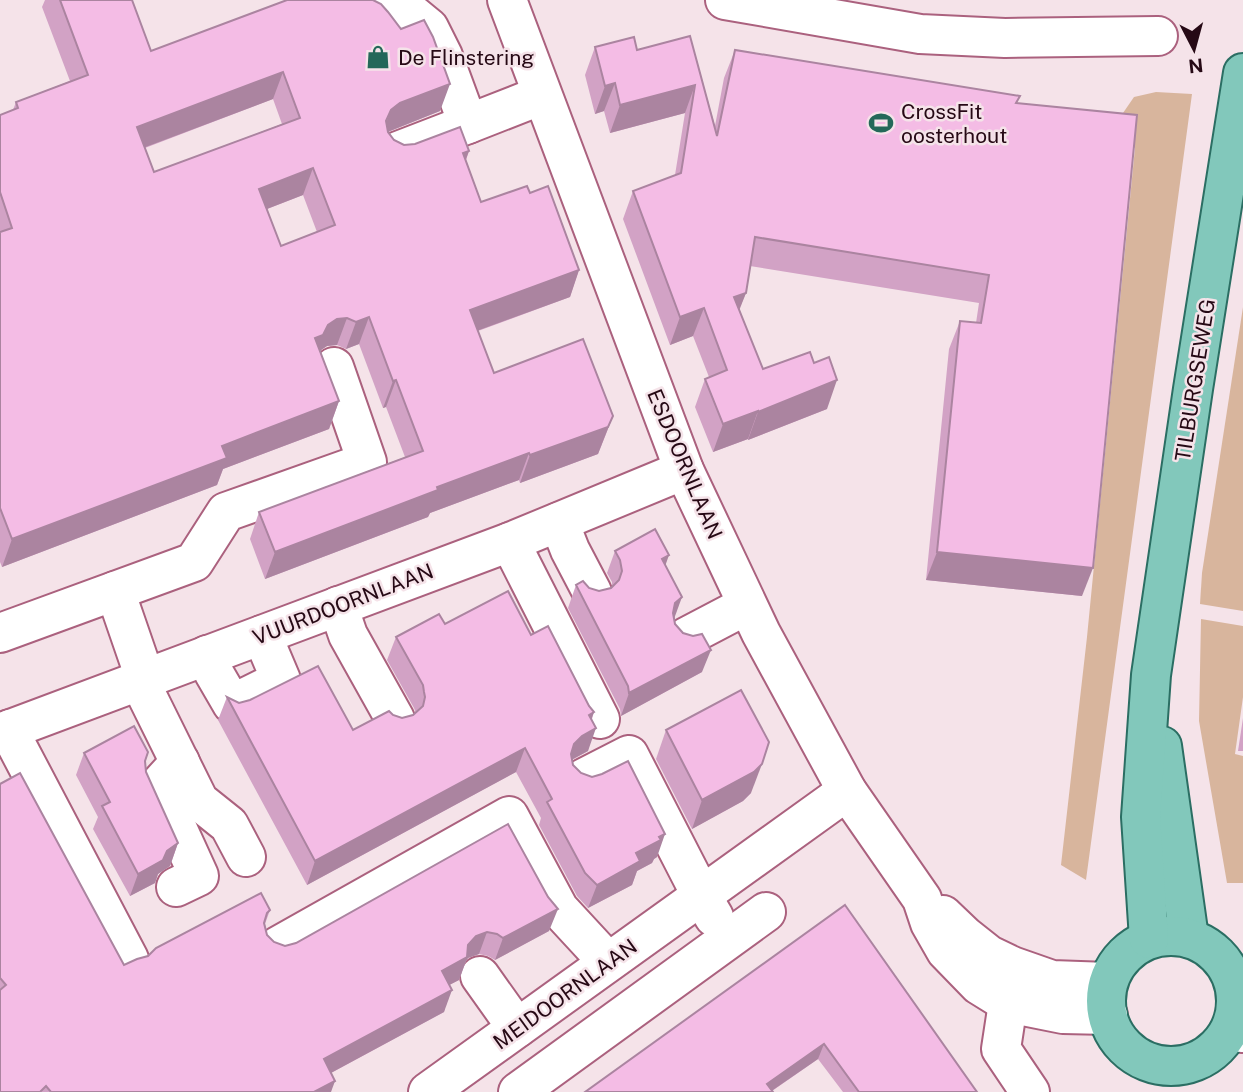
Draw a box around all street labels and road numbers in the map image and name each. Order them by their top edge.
street label: TILBURGSEWEG [1170,297,1220,463]
street label: ESDOORNLAAN [642,385,728,543]
street label: VUURDOORNLAAN [249,558,437,650]
street label: MEIDOORNLAAN [488,934,642,1054]

